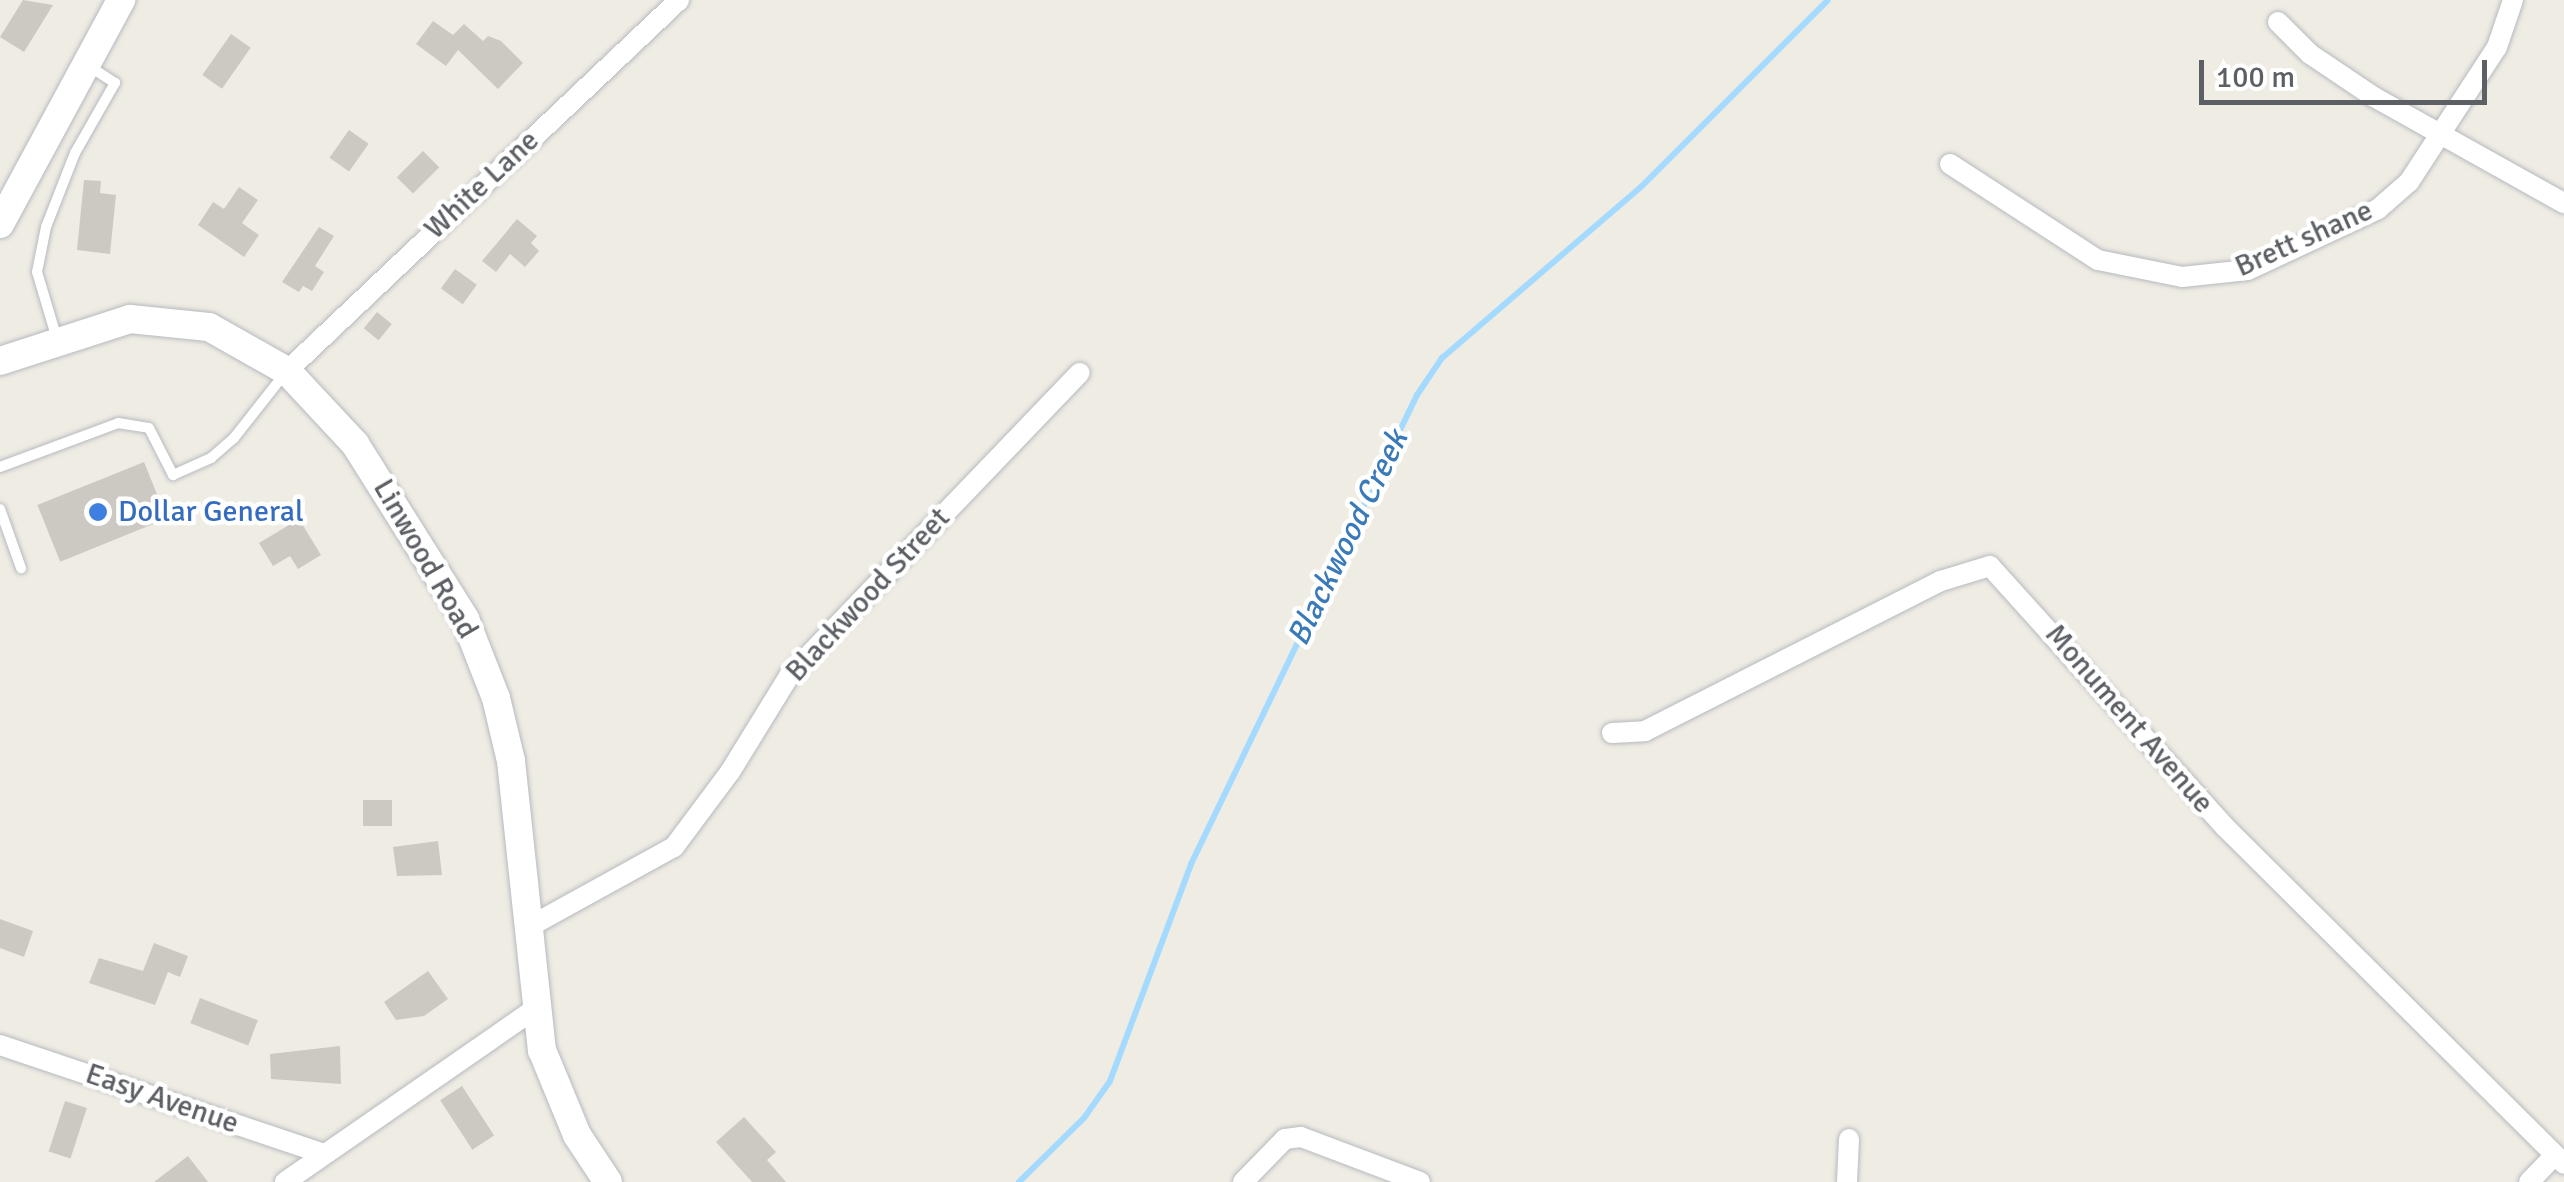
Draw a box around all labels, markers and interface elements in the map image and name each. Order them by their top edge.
scale bar [2204,40,2492,102]
text: 100 m [2216,59,2295,96]
street label: White Lane [417,123,547,247]
street label: Brett shane [2230,193,2378,285]
water label: Blackwood Creek [1279,424,1417,652]
street label: Linwood Road [365,473,485,645]
place label: Dollar General [118,494,304,530]
marker: Dollar General [87,501,109,523]
street label: Blackwood Street [778,501,958,689]
street label: Monument Avenue [2037,617,2221,821]
street label: Easy Avenue [81,1056,243,1142]

